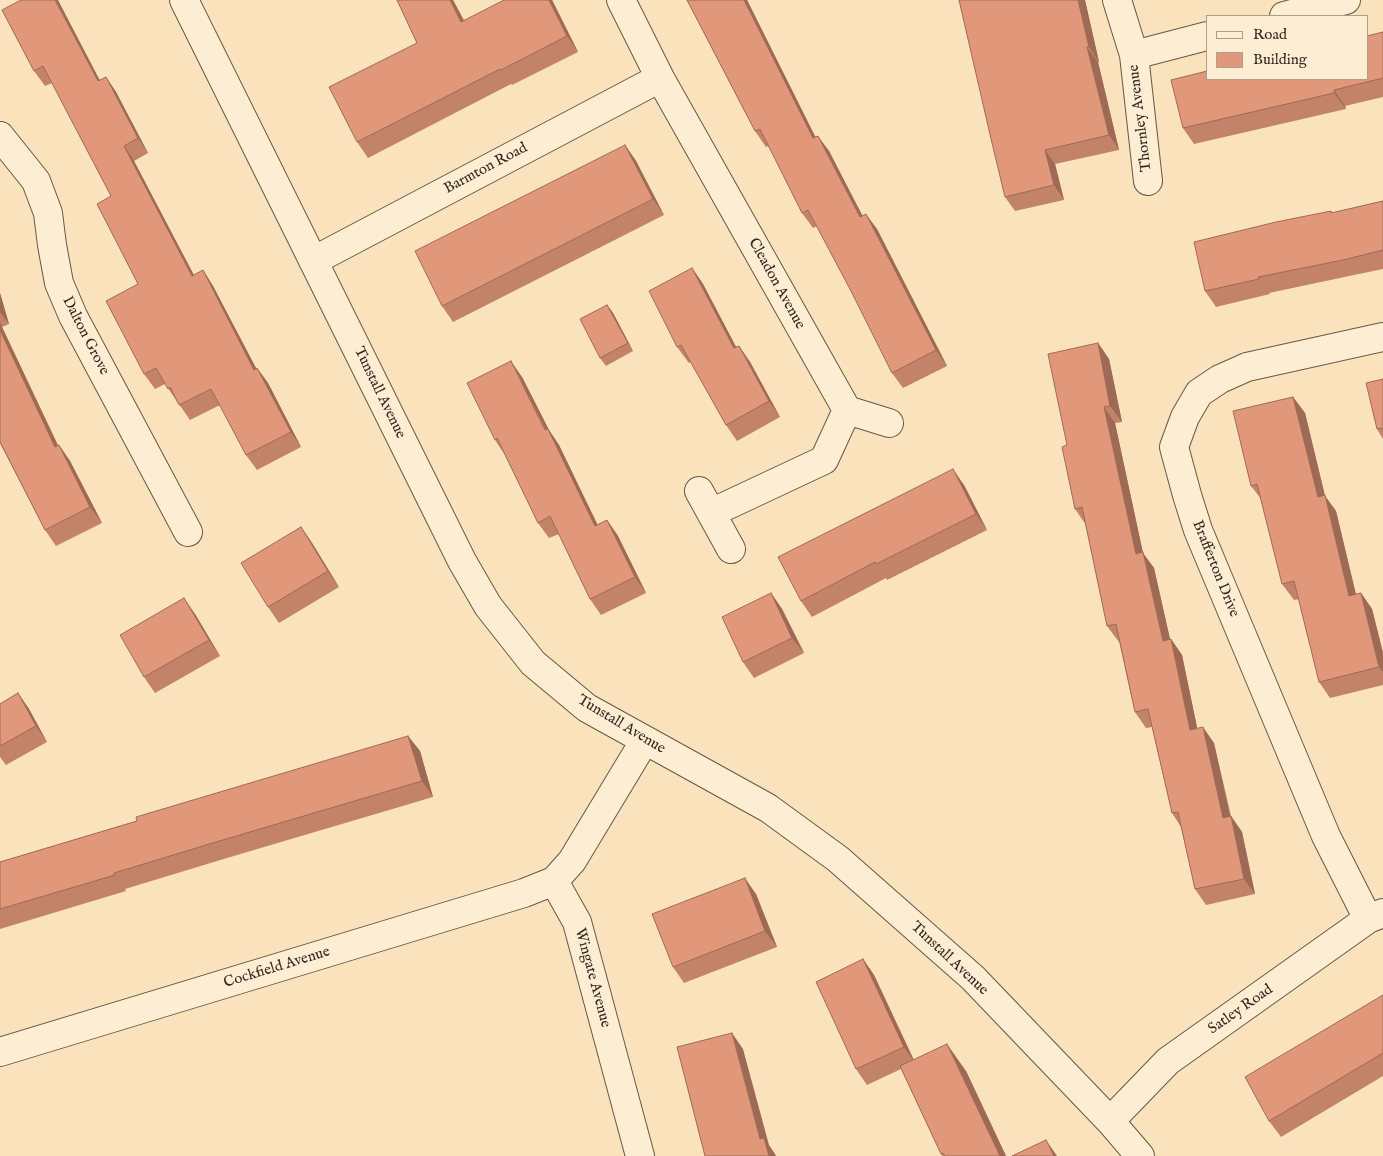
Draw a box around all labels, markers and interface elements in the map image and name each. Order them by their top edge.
legend [1206,15,1368,80]
text: Road [1253,25,1287,44]
text: Building [1253,50,1307,69]
street label: Thornley Avenue [1125,63,1157,173]
street label: Barmton Road [441,140,531,198]
street label: Cleadon Avenue [744,235,808,333]
street label: Dalton Grove [57,294,113,378]
street label: Tunstall Avenue [349,344,409,442]
street label: Brafferton Drive [1187,518,1243,620]
street label: Tunstall Avenue [574,692,668,758]
street label: Tunstall Avenue [906,918,992,1000]
street label: Wingate Avenue [570,926,614,1030]
street label: Cockfield Avenue [222,943,332,993]
street label: Satley Road [1205,981,1277,1039]

